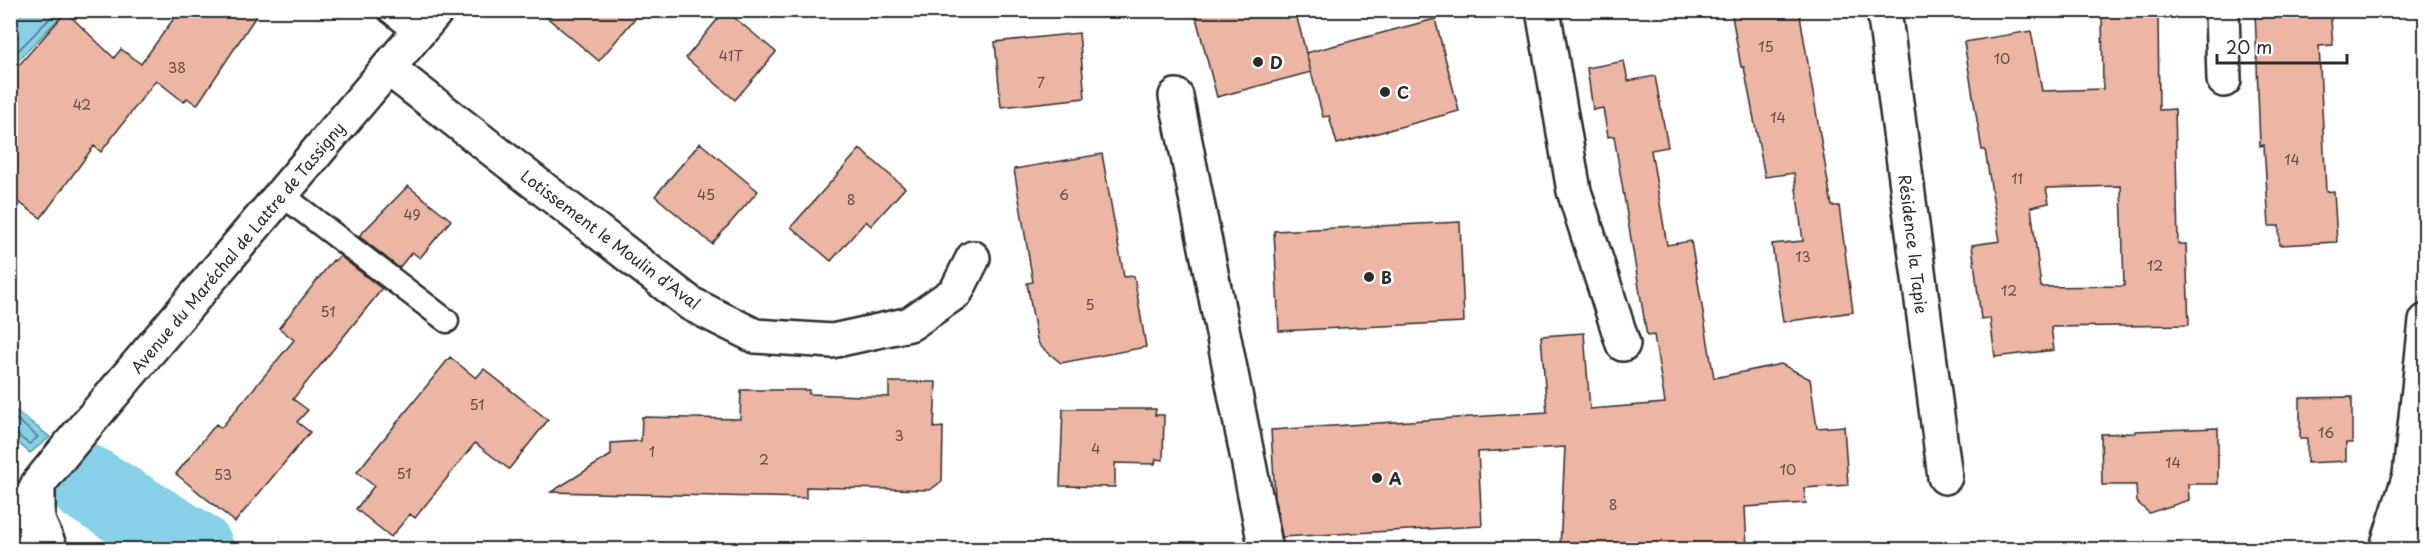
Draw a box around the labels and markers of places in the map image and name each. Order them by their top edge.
place label: D [1270,50,1283,74]
marker: D [1251,55,1265,69]
place label: C [1397,80,1409,104]
marker: C [1378,85,1392,99]
place label: B [1381,265,1392,289]
marker: B [1362,270,1376,284]
place label: A [1389,466,1402,490]
marker: A [1370,471,1384,485]

